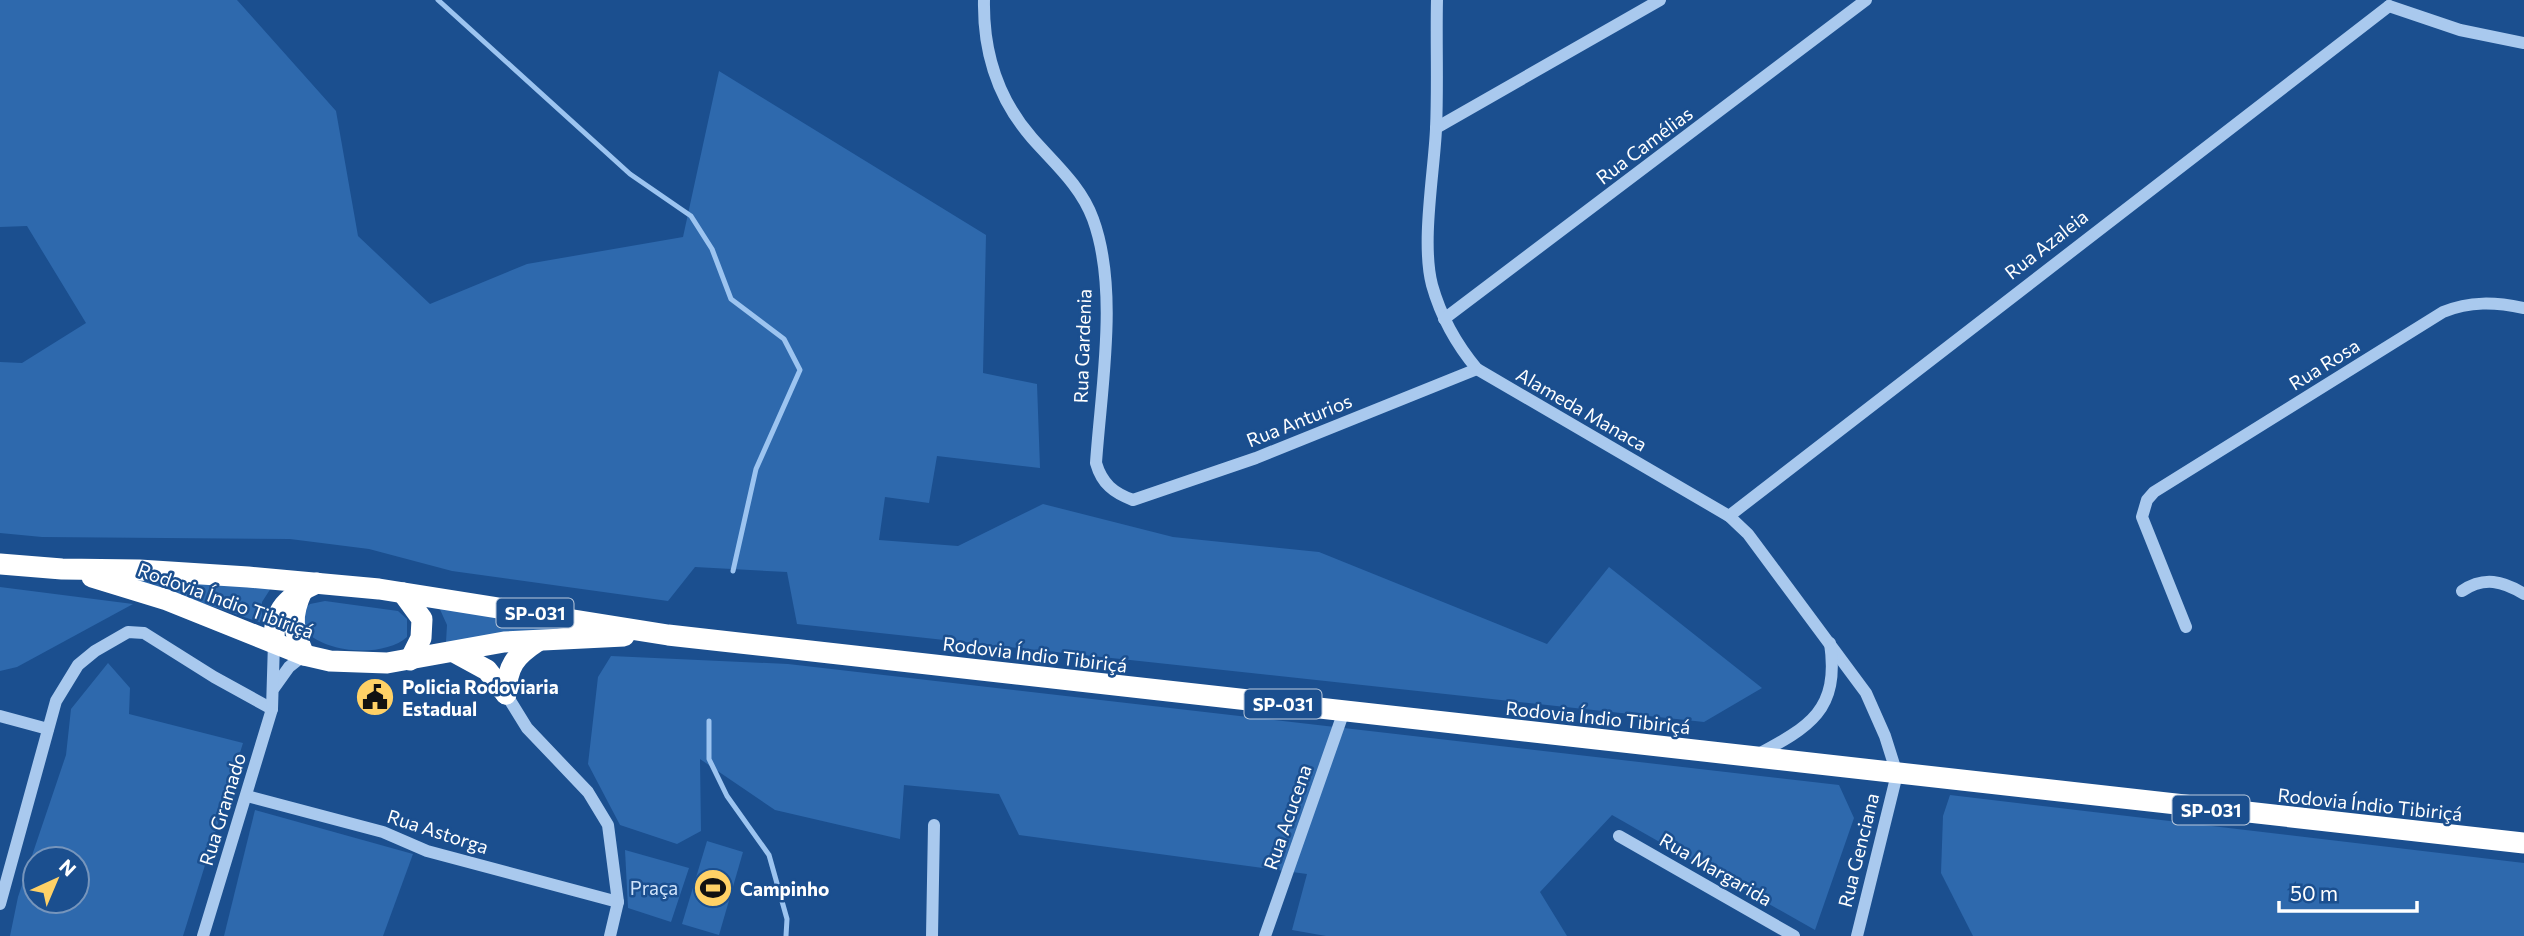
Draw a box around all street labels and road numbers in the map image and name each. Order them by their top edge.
street label: Rua Camélias [1591,101,1697,189]
street label: Rua Azaleia [2000,204,2092,284]
street label: Rua Gardenia [1069,288,1095,404]
street label: Rua Rosa [2285,333,2363,395]
street label: Alameda Manaca [1513,362,1651,456]
street label: Rua Anturios [1243,388,1355,452]
street label: Rodovia Índio Tibiriçá [135,557,317,643]
road number: SP-031 [496,598,574,628]
street label: Rodovia Índio Tibiriçá [941,631,1129,677]
road number: SP-031 [1244,690,1322,718]
street label: Rodovia Índio Tibiriçá [1505,696,1691,738]
street label: Rua Gramado [194,750,250,868]
street label: Rua Acucena [1258,761,1316,873]
street label: Rodovia Índio Tibiriçá [2277,783,2463,825]
street label: Rua Genciana [1833,791,1883,909]
road number: SP-031 [2172,796,2250,824]
street label: Rua Astorga [384,804,492,858]
street label: Rua Margarida [1656,828,1776,910]

